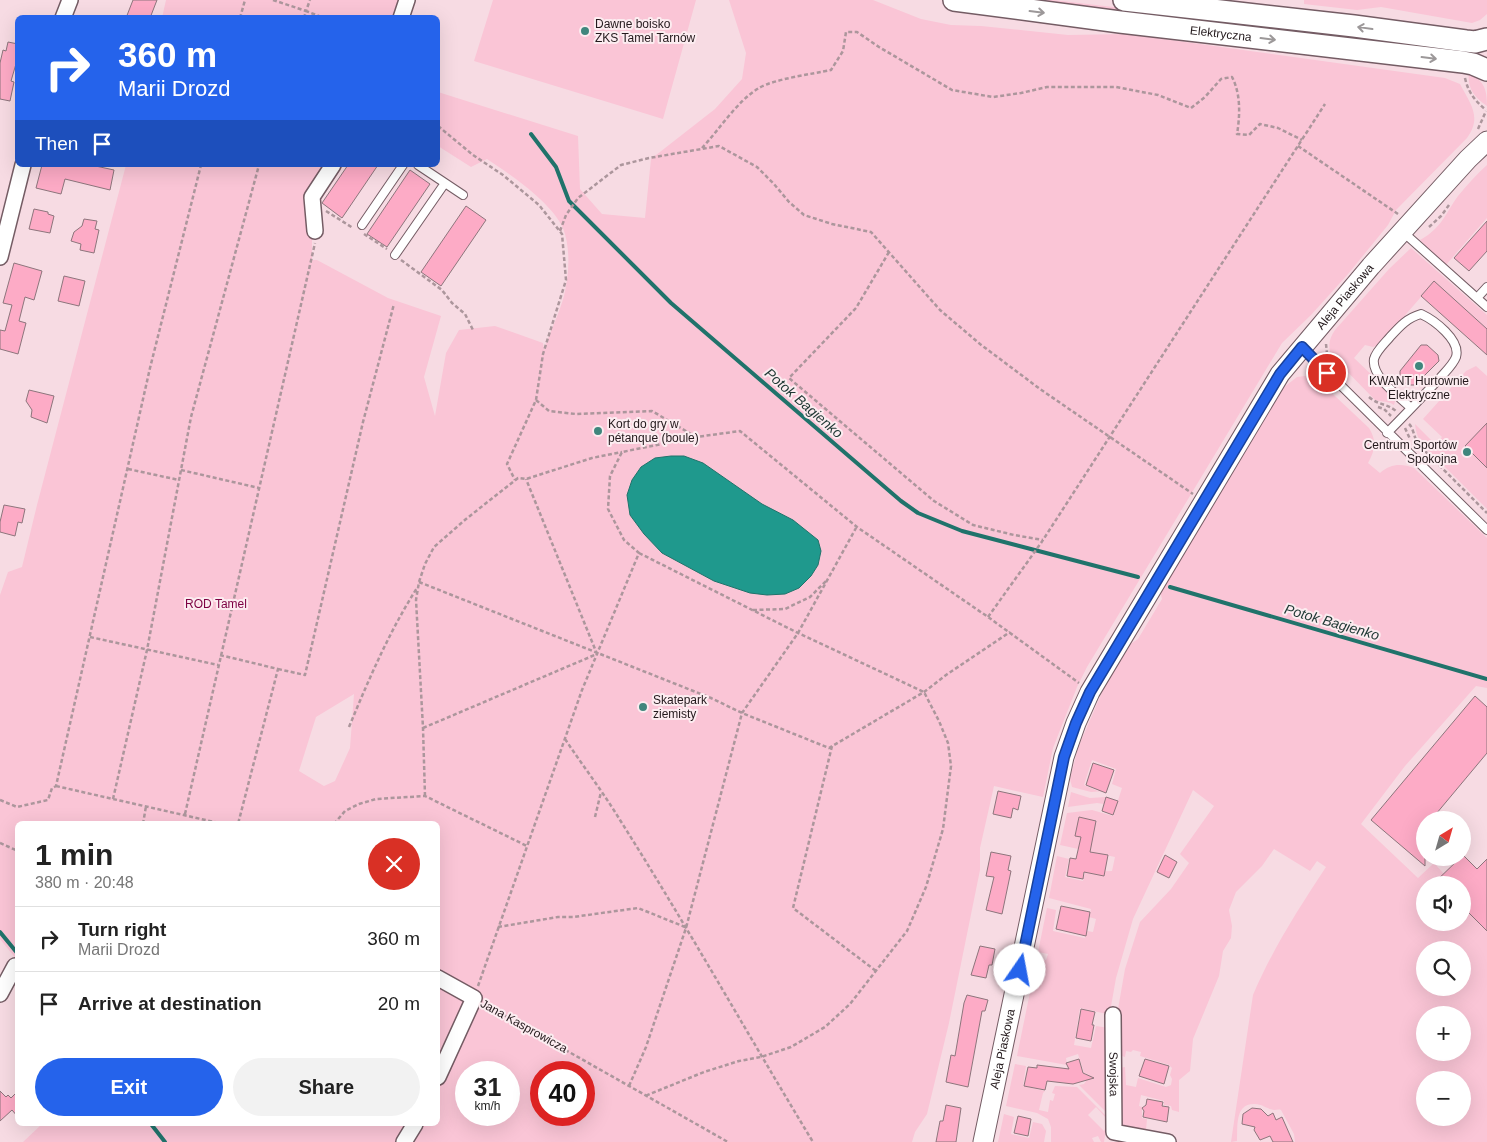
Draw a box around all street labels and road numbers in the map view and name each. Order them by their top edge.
street label: Elektryczna [1189,23,1253,44]
street label: Aleja Piaskowa [1314,261,1377,332]
street label: Jana Kasprowicza [478,996,570,1056]
street label: Aleja Piaskowa [987,1007,1018,1090]
street label: Swojska [1106,1052,1121,1097]

